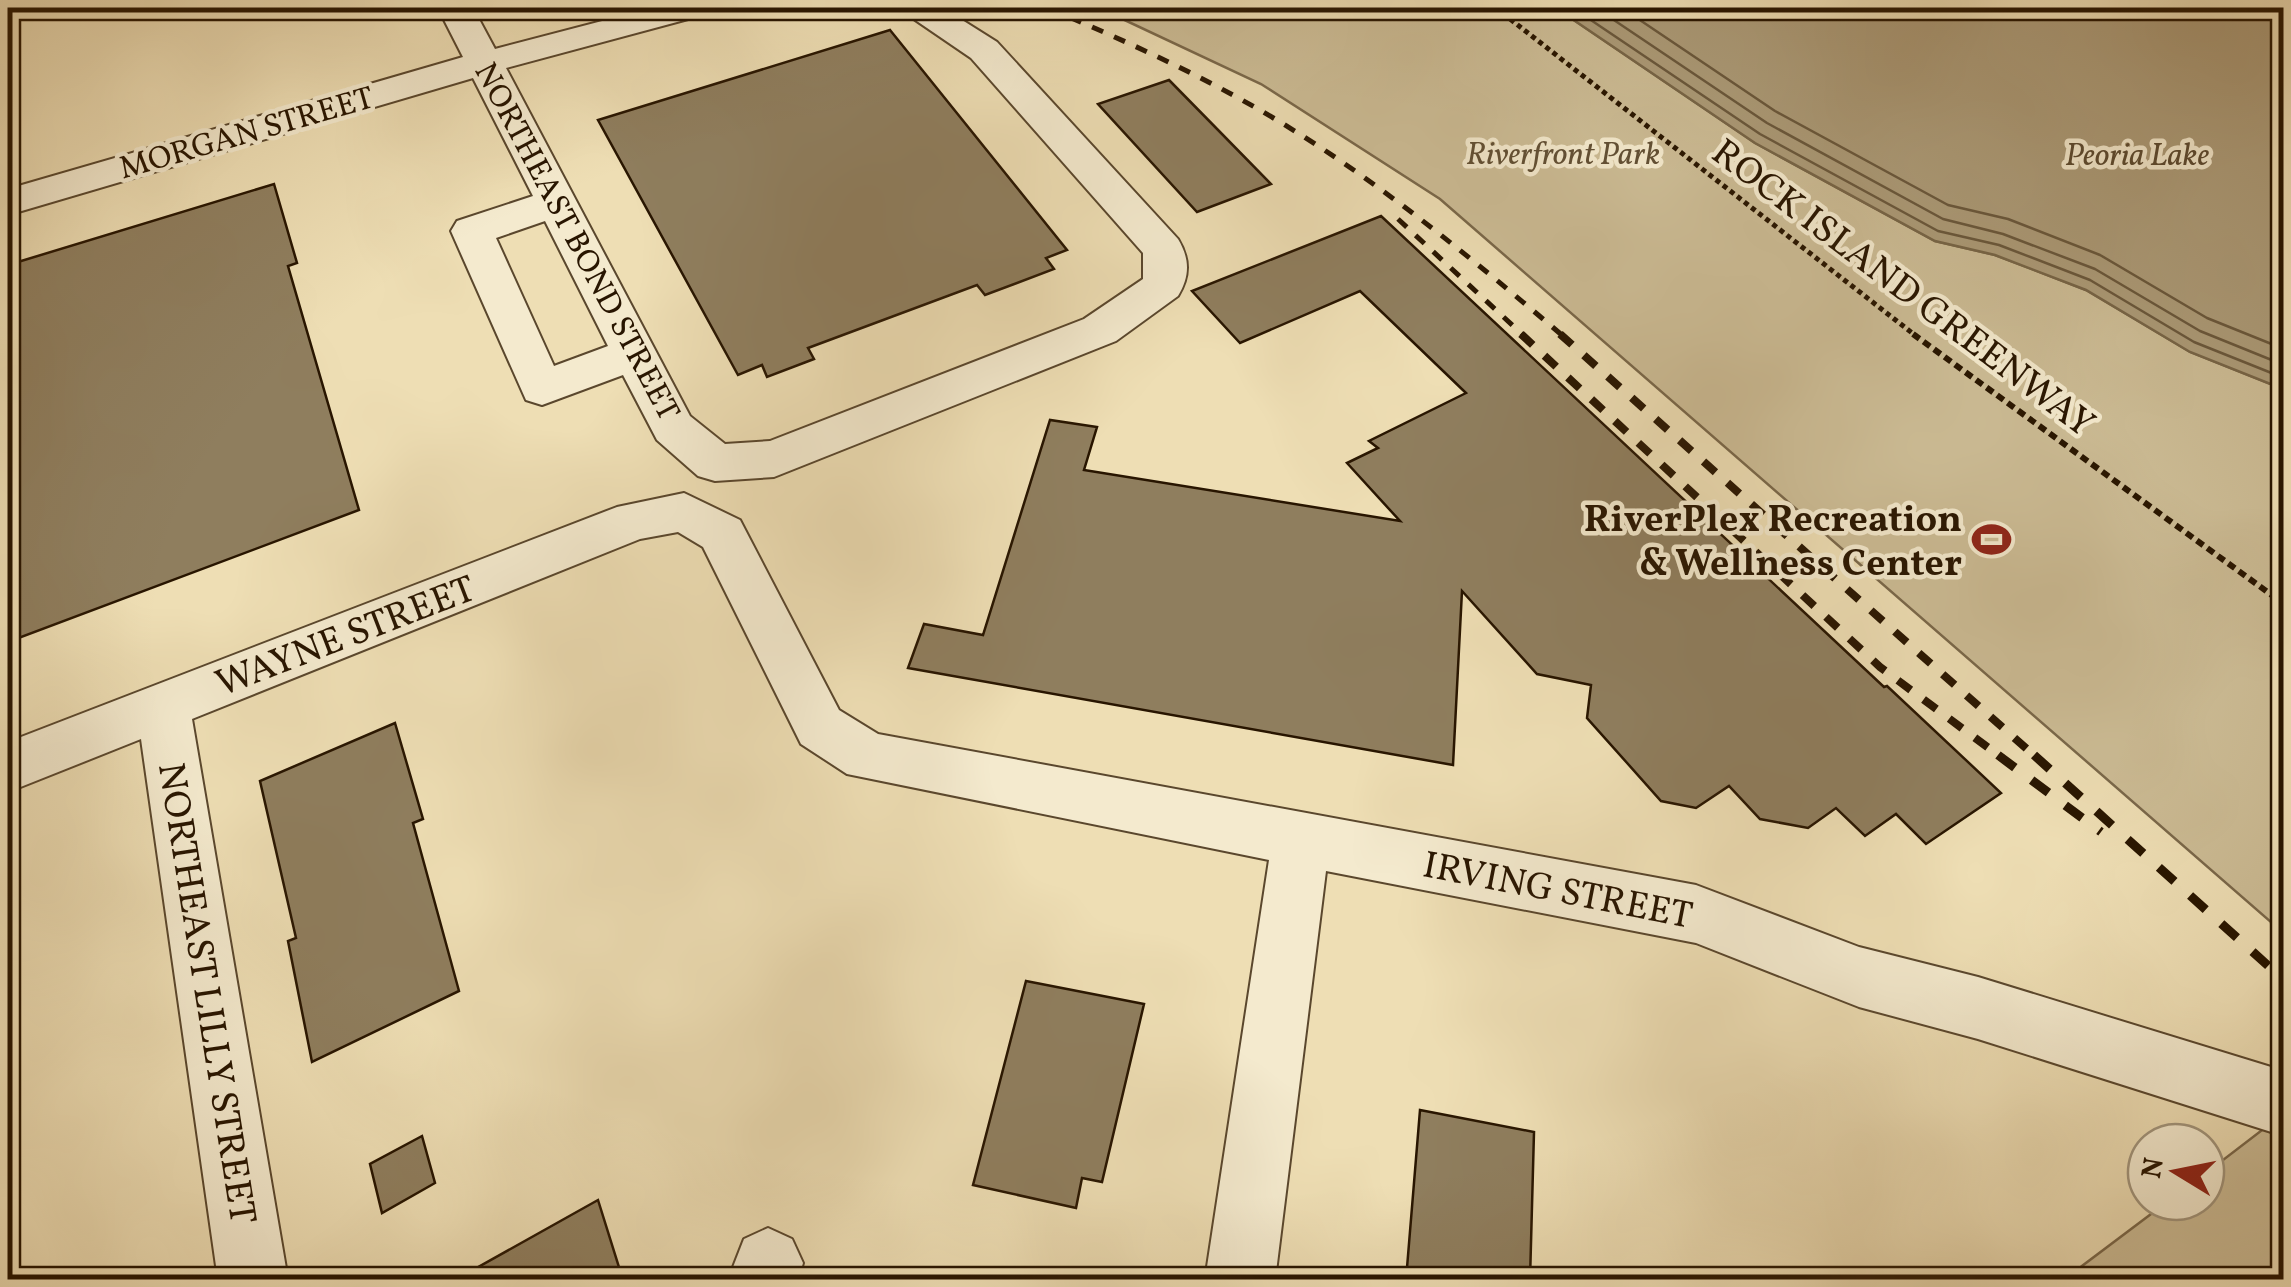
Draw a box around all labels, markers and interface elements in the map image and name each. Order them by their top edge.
street label: NORTHEAST BOND STREET [462,55,689,429]
street label: MORGAN STREET [114,78,379,192]
street label: ROCK ISLAND GREENWAY [1699,128,2105,452]
park label: Riverfront Park [1466,134,1660,178]
water label: Peoria Lake [2065,135,2209,179]
place label: RiverPlex Recreation & Wellness Center [1584,495,1962,592]
sports icon: RiverPlex Recreation & Wellness Center [1971,519,2013,561]
street label: WAYNE STREET [209,564,484,712]
street label: NORTHEAST LILLY STREET [142,759,267,1228]
street label: IRVING STREET [1418,840,1697,945]
north arrow [2126,1122,2226,1222]
text: N [2133,1155,2175,1181]

